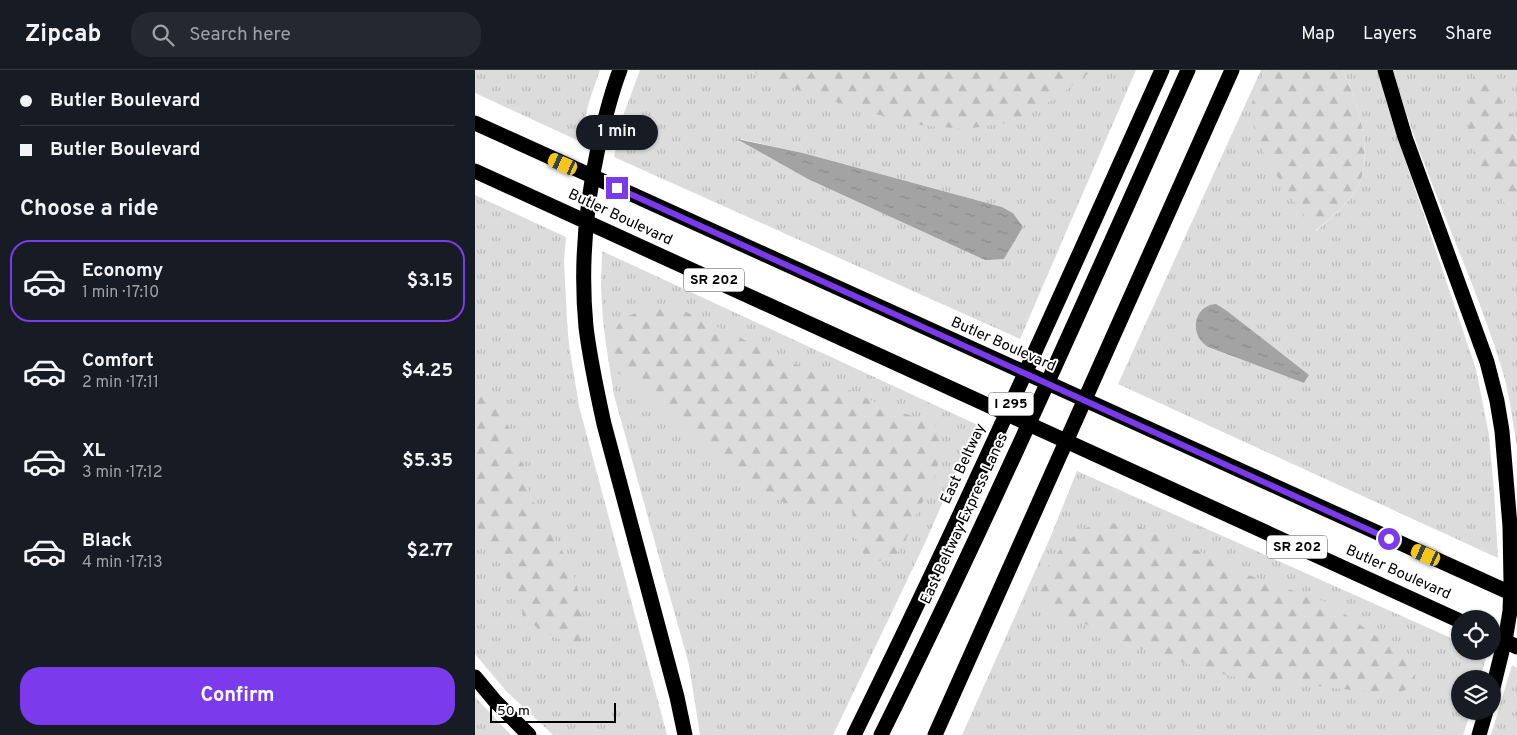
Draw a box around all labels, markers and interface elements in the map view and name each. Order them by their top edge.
search box [131,12,481,57]
text: Zipcab [25,20,101,50]
icon: search [149,21,177,49]
text: Search here [189,23,291,47]
text: Map [1301,23,1335,46]
text: Layers [1363,23,1417,46]
text: Share [1445,23,1492,46]
text: Butler Boulevard [50,89,201,113]
callout: 1 min [576,116,658,150]
text: 1 min [598,122,636,142]
text: Butler Boulevard [50,138,201,162]
car [546,151,579,177]
route end [606,177,628,199]
street label: Butler Boulevard [565,186,675,250]
text: Choose a ride [20,196,158,223]
icon: car [22,259,67,304]
text: Economy [82,259,163,283]
road number: SR 202 [684,268,744,292]
text: $3.15 [407,269,453,293]
text: 1 min · 17:10 [82,283,159,303]
street label: Butler Boulevard [948,313,1058,377]
icon: car [22,349,67,394]
text: Comfort [82,349,154,373]
text: $4.25 [402,359,453,383]
text: 2 min · 17:11 [82,373,159,393]
road number: I 295 [989,392,1033,416]
street label: East Beltway [937,421,991,507]
street label: East Beltway Express Lanes [917,430,1013,608]
icon: car [22,439,67,484]
text: XL [82,439,105,463]
text: $5.35 [402,449,453,473]
text: 3 min · 17:12 [82,463,163,483]
route start [1378,528,1400,550]
icon: car [22,529,67,574]
text: Black [82,529,132,553]
road number: SR 202 [1267,536,1327,558]
text: $2.77 [407,539,453,563]
street label: Butler Boulevard [1343,541,1453,605]
car [1409,542,1442,568]
text: 4 min · 17:13 [82,553,163,573]
map controls [1451,610,1501,720]
button: locate [1451,610,1501,660]
button: Confirm [20,667,455,725]
button: layers [1451,670,1501,720]
scale bar [490,700,616,723]
text: 50 m [497,703,530,720]

